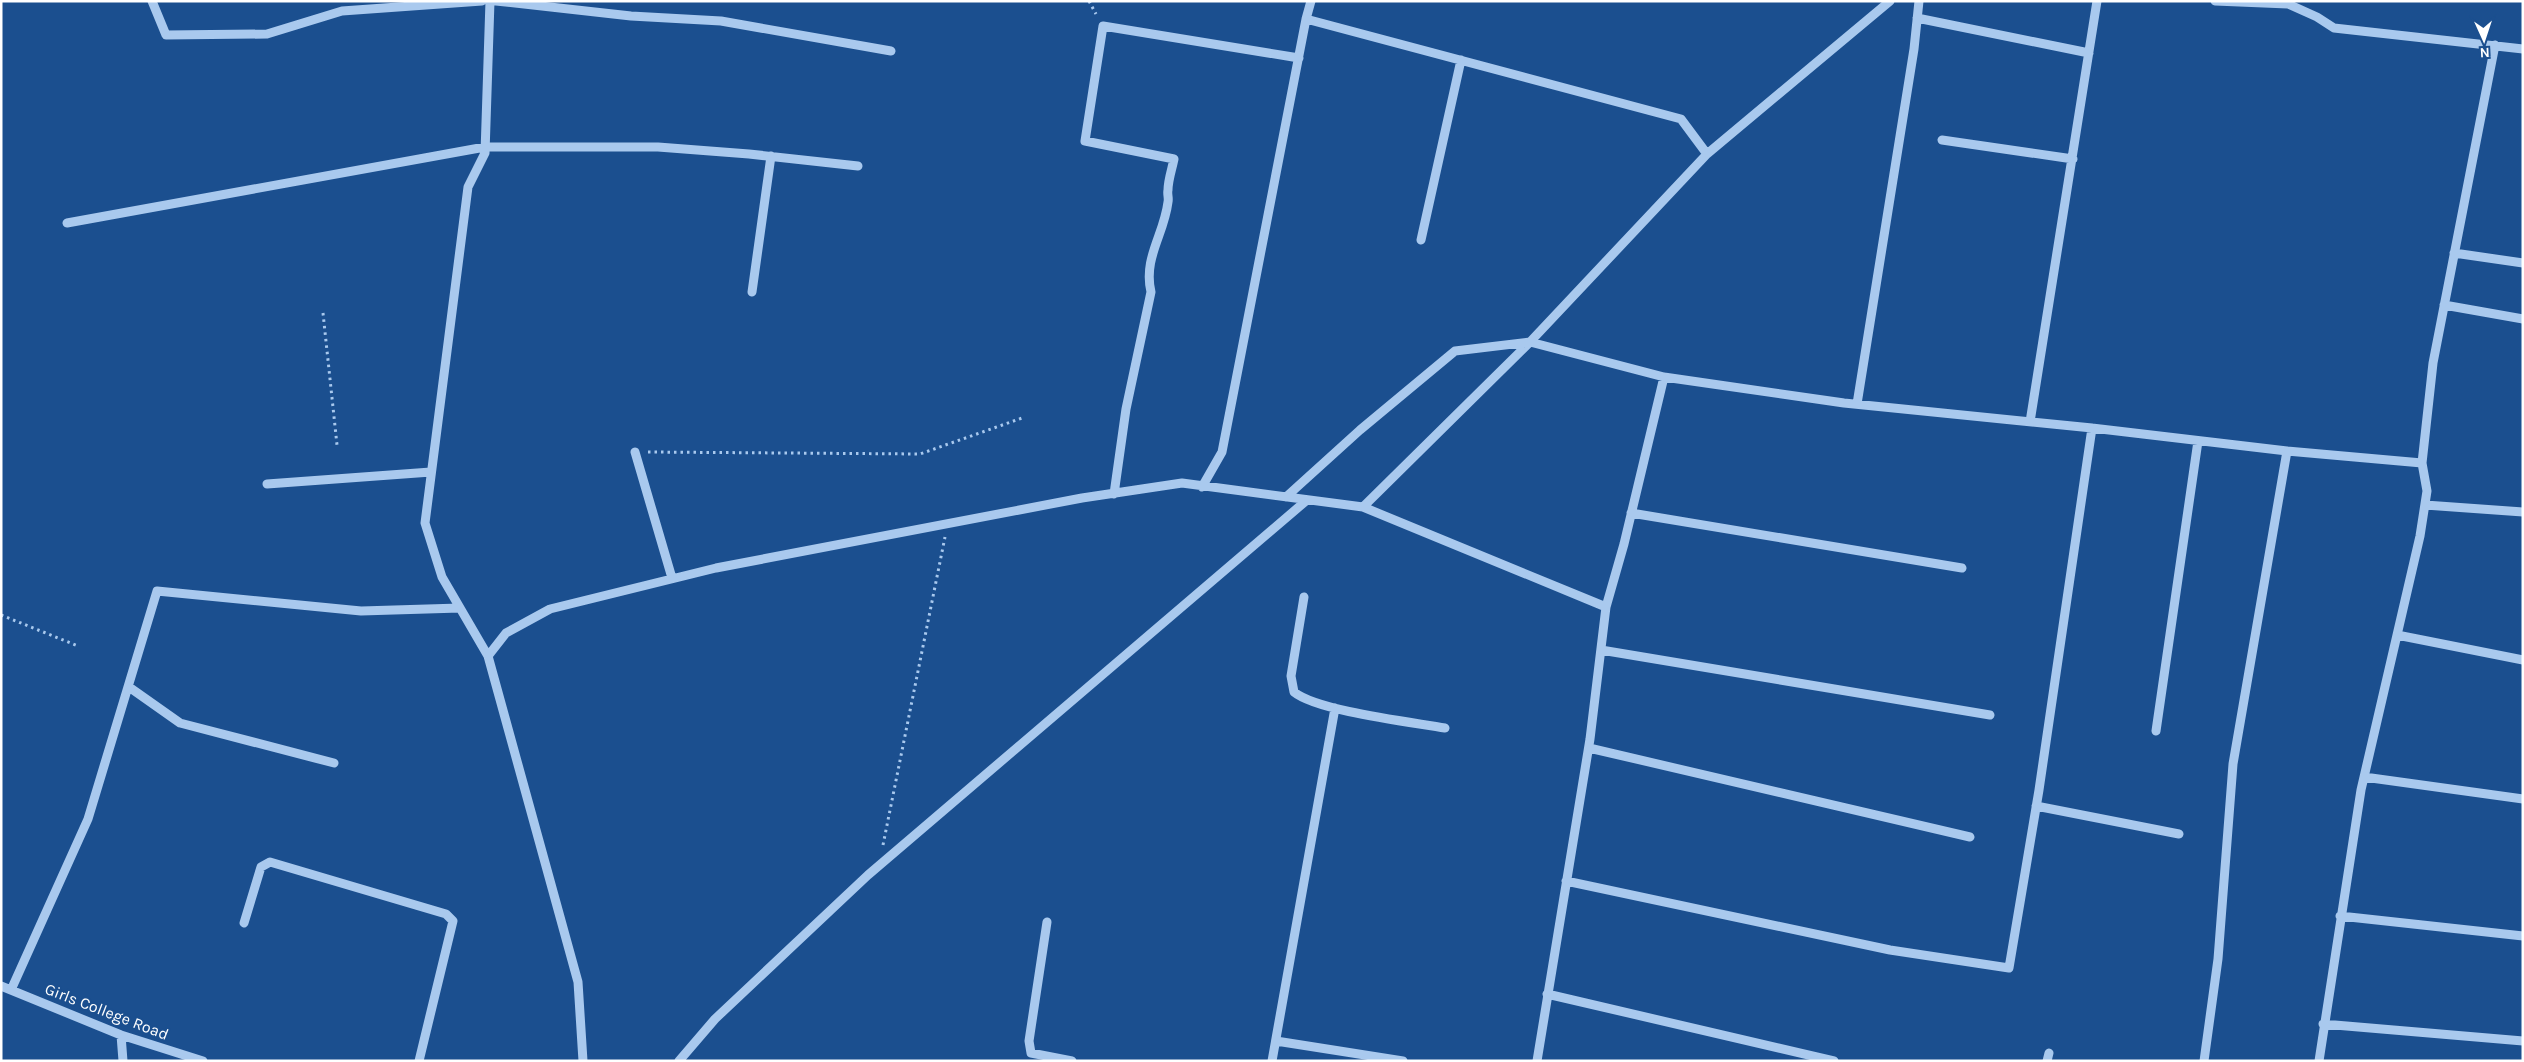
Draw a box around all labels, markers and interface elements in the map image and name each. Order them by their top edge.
north arrow [2459,15,2509,65]
text: N [2479,44,2490,61]
street label: Girls College Road [42,979,171,1044]

